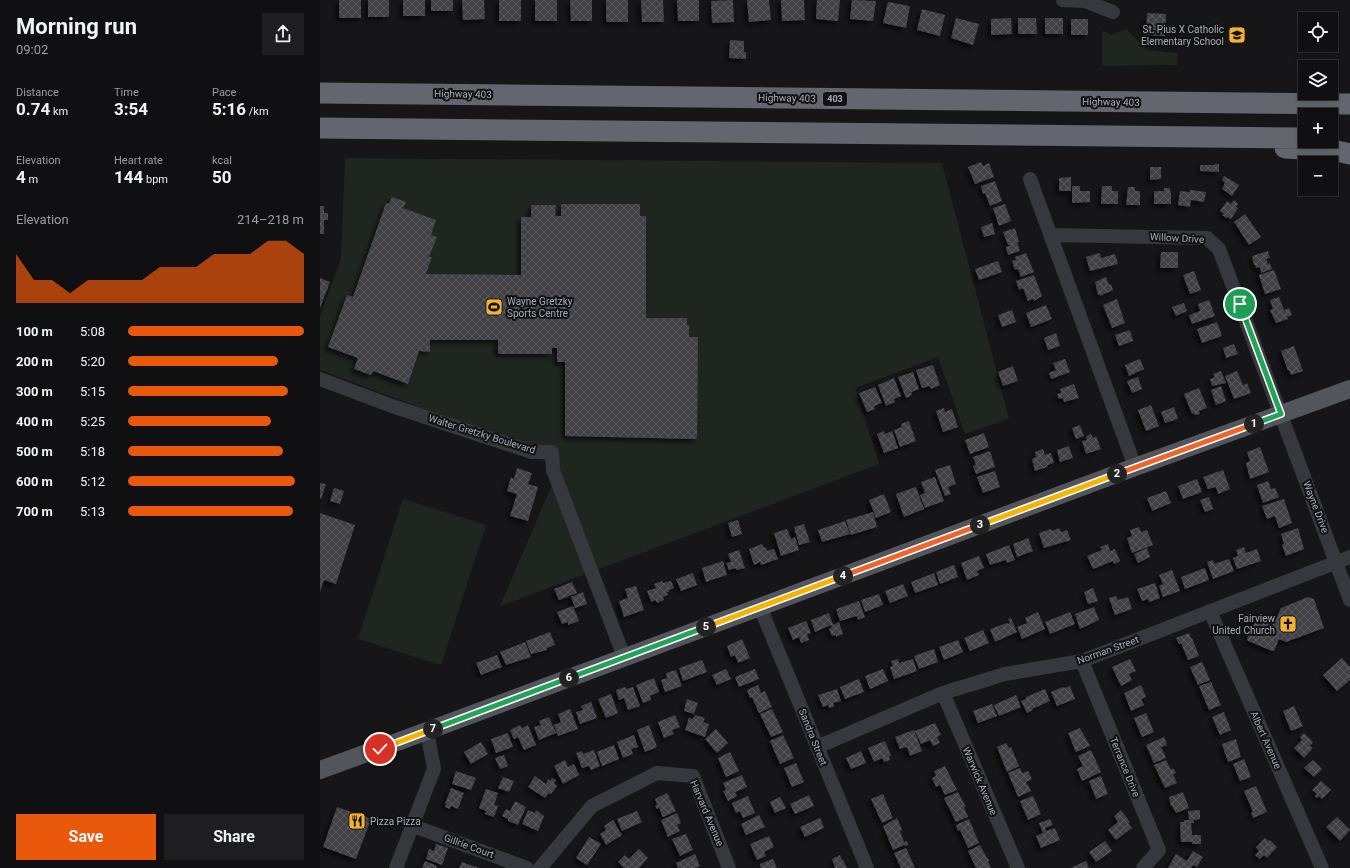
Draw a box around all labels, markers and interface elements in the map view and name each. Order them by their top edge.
map controls [1298,12,1338,196]
button: locate [1298,12,1338,52]
button: share [262,13,304,55]
text: Morning run [16,14,137,39]
place label: St. Pius X Catholic Elementary School [1141,24,1224,47]
school or university icon: St. Pius X Catholic Elementary School [1227,25,1247,45]
text: 09:02 [16,42,48,57]
button: layers [1298,60,1338,100]
text: Distance [16,86,59,99]
text: Time [114,86,139,99]
text: Pace [212,86,236,99]
street label: Highway 403 [434,88,492,100]
street label: Highway 403 [758,92,816,104]
road number: 403 [823,92,847,106]
street label: Highway 403 [1082,96,1140,108]
text: 0.74 [16,99,50,119]
text: 3:54 [114,99,148,119]
text: 5:16 [212,99,246,119]
text: km [50,105,68,118]
text: /km [246,105,269,118]
button: + [1298,108,1338,148]
text: Elevation [16,154,61,167]
text: Heart rate [114,154,163,167]
text: kcal [212,154,232,167]
button: − [1298,156,1338,196]
text: 4 [16,167,26,187]
text: 144 [114,167,143,187]
text: 50 [212,167,232,187]
text: m [26,173,38,186]
text: bpm [143,173,168,186]
text: Elevation [16,212,69,227]
text: 214–218 m [237,212,304,227]
street label: Willow Drive [1150,231,1204,245]
pin [1223,287,1257,321]
icon: arrive [1229,293,1251,315]
place label: Wayne Gretzky Sports Centre [507,296,573,319]
sports icon: Wayne Gretzky Sports Centre [484,297,504,317]
text: 100 m [16,324,53,339]
text: 5:08 [80,324,105,339]
text: 200 m [16,354,53,369]
text: 5:20 [80,354,105,369]
text: 300 m [16,384,53,399]
text: 5:15 [80,384,105,399]
street label: Walter Gretzky Boulevard [427,412,537,456]
text: 400 m [16,414,53,429]
text: 5:25 [80,414,105,429]
pin: 1 [1244,414,1264,434]
text: 1 [1251,417,1257,430]
text: 500 m [16,444,53,459]
text: 5:18 [80,444,105,459]
pin: 2 [1107,464,1127,484]
text: 2 [1114,467,1120,480]
text: 600 m [16,474,53,489]
text: 5:12 [80,474,105,489]
street label: Wayne Drive [1301,480,1331,534]
text: 700 m [16,504,53,519]
text: 5:13 [80,504,105,519]
pin: 3 [970,515,990,535]
text: 3 [977,518,983,531]
pin: 4 [833,566,853,586]
text: 4 [840,569,846,582]
place label: Fairview United Church [1212,613,1275,636]
church icon: Fairview United Church [1278,614,1298,634]
pin: 5 [696,617,716,637]
text: 5 [703,620,709,633]
street label: Norman Street [1076,634,1140,666]
pin: 6 [559,668,579,688]
text: 6 [566,671,572,684]
street label: Sandra Street [797,707,829,767]
street label: Albert Avenue [1248,709,1284,771]
pin: 7 [423,719,443,739]
text: 7 [430,722,436,735]
pin [363,732,397,766]
street label: Terrance Drive [1108,735,1142,799]
icon: check [369,738,391,760]
street label: Warwick Avenue [961,745,999,817]
street label: Harvard Avenue [688,778,726,848]
restaurant icon: Pizza Pizza [347,811,367,831]
button: Save [16,814,156,860]
button: Share [164,814,304,860]
place label: Pizza Pizza [370,816,421,827]
street label: Gillrie Court [443,832,495,860]

